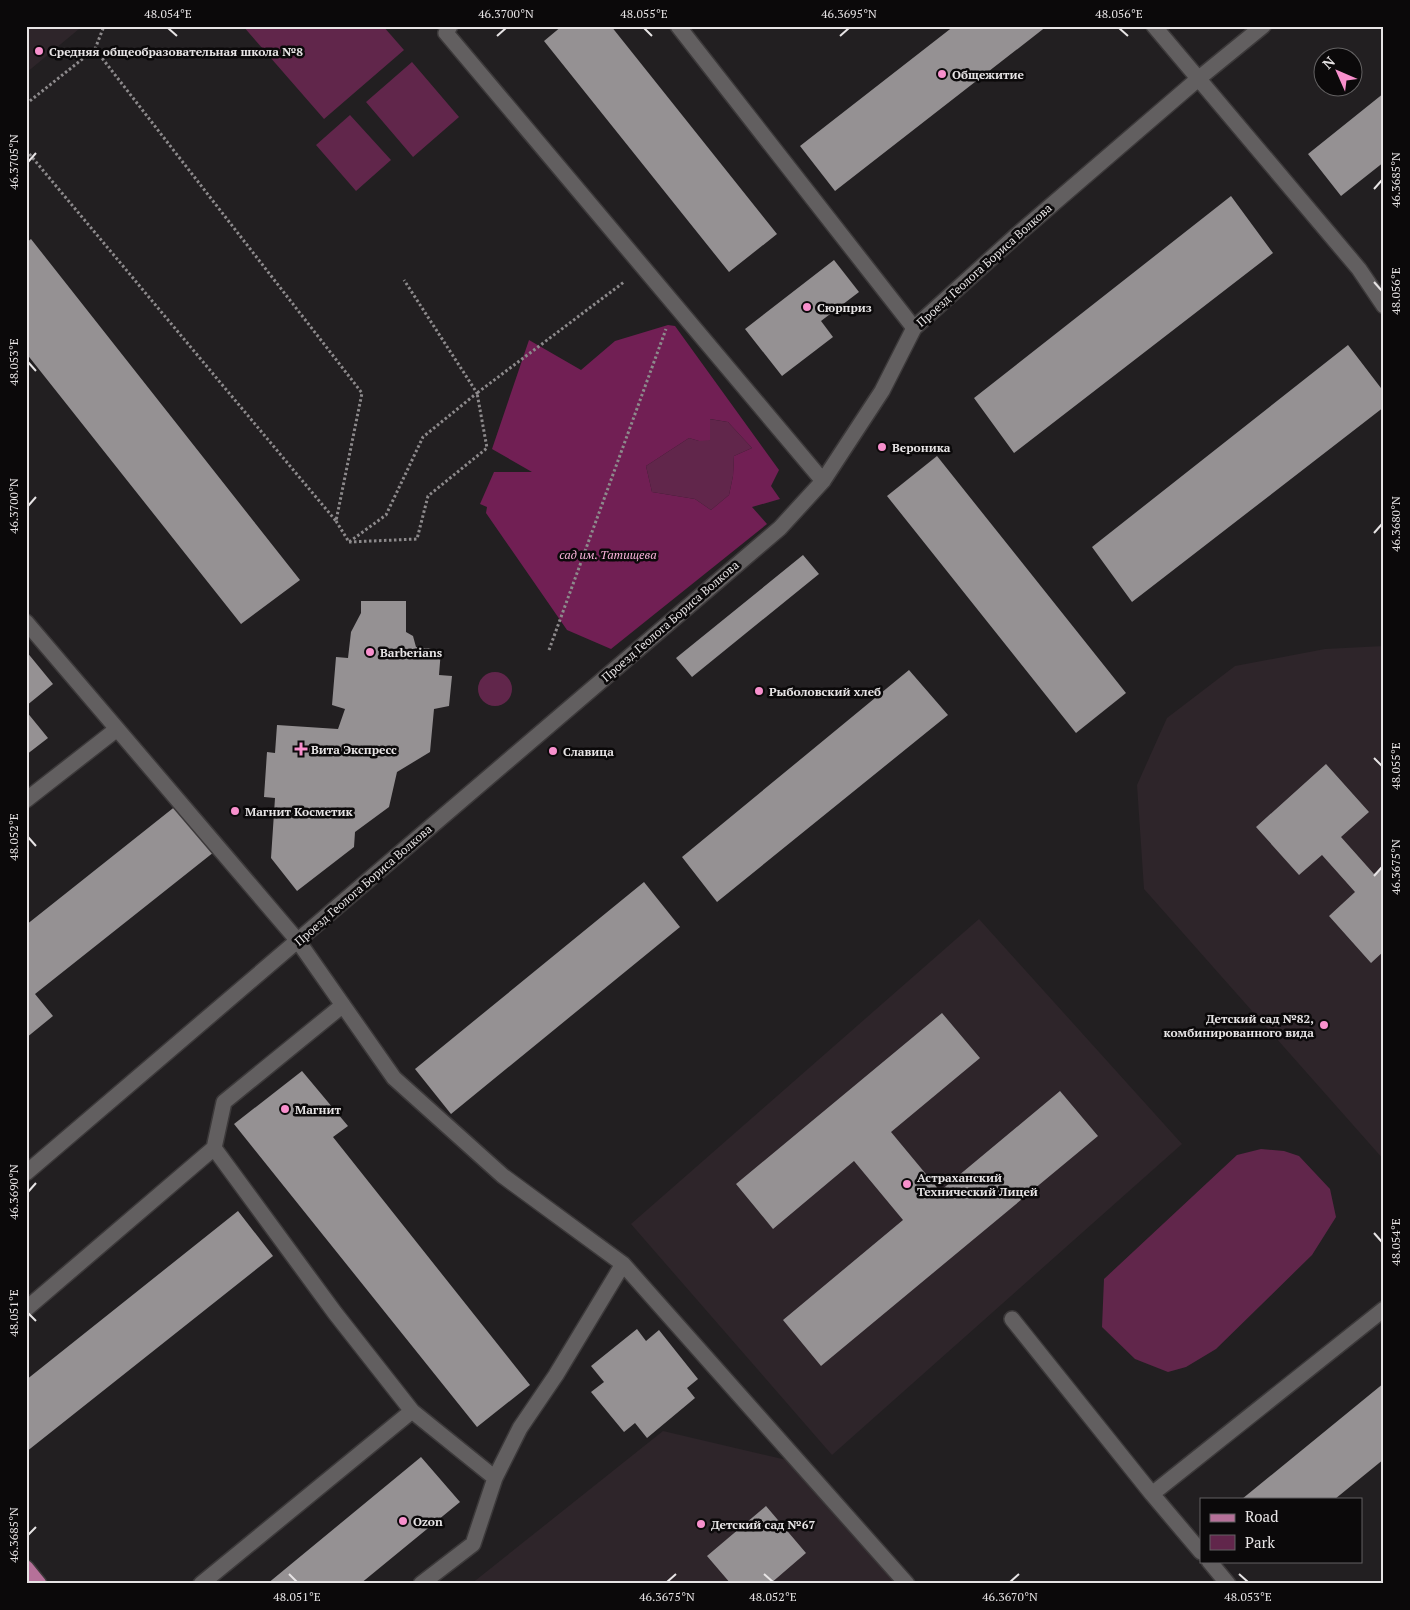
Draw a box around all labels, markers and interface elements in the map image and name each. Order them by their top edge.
text: 48.054°E [144,6,192,21]
text: 46.3700°N [478,6,534,21]
text: 48.055°E [620,6,668,21]
text: 46.3695°N [821,6,877,21]
text: 48.056°E [1095,6,1143,21]
place label: Средняя общеобразовательная школа №8 [49,44,303,59]
marker: Средняя общеобразовательная школа №8 [33,45,45,57]
north arrow [1312,48,1362,98]
text: N [1318,52,1339,73]
place label: Общежитие [952,67,1025,82]
marker: Общежитие [936,68,948,80]
text: 46.3705°N [6,134,21,190]
text: 46.3685°N [1388,152,1403,208]
street label: Проезд Геолога Бориса Волкова [913,200,1055,330]
text: 48.056°E [1388,267,1403,315]
place label: Сюрприз [817,300,872,315]
marker: Сюрприз [801,301,813,313]
text: 48.053°E [6,338,21,386]
place label: Вероника [892,440,951,455]
marker: Вероника [876,441,888,453]
text: 46.3700°N [6,478,21,534]
text: 46.3680°N [1388,496,1403,552]
park label: сад им. Татищева [559,547,657,562]
street label: Проезд Геолога Бориса Волкова [598,557,742,685]
place label: Barberians [380,645,443,660]
marker: Barberians [364,646,376,658]
place label: Рыболовский хлеб [769,684,881,699]
marker: Рыболовский хлеб [753,685,765,697]
place label: Вита Экспресс [311,742,397,757]
text: 48.055°E [1388,742,1403,790]
marker: Вита Экспресс [295,743,307,755]
place label: Славица [563,744,614,759]
marker: Славица [547,745,559,757]
place label: Магнит Косметик [245,804,354,819]
marker: Магнит Косметик [229,805,241,817]
text: 48.052°E [6,813,21,861]
street label: Проезд Геолога Бориса Волкова [291,821,435,949]
text: 46.3675°N [1388,839,1403,895]
place label: Детский сад №82, комбинированного вида [1163,1011,1314,1040]
marker: Детский сад №82, комбинированного вида [1318,1019,1330,1031]
place label: Магнит [295,1102,341,1117]
marker: Магнит [279,1103,291,1115]
text: 46.3690°N [6,1164,21,1220]
place label: Астраханский Технический Лицей [917,1170,1038,1199]
marker: Астраханский Технический Лицей [901,1178,913,1190]
text: 48.054°E [1388,1218,1403,1266]
text: 48.051°E [6,1289,21,1337]
legend [1200,1498,1362,1562]
text: Road [1245,1506,1278,1526]
text: 46.3685°N [6,1507,21,1563]
place label: Ozon [413,1514,443,1529]
marker: Ozon [397,1515,409,1527]
place label: Детский сад №67 [711,1517,815,1532]
marker: Детский сад №67 [695,1518,707,1530]
text: Park [1245,1532,1275,1552]
text: 48.051°E [273,1589,321,1604]
text: 46.3675°N [639,1589,695,1604]
text: 48.052°E [749,1589,797,1604]
text: 46.3670°N [982,1589,1038,1604]
text: 48.053°E [1224,1589,1272,1604]

